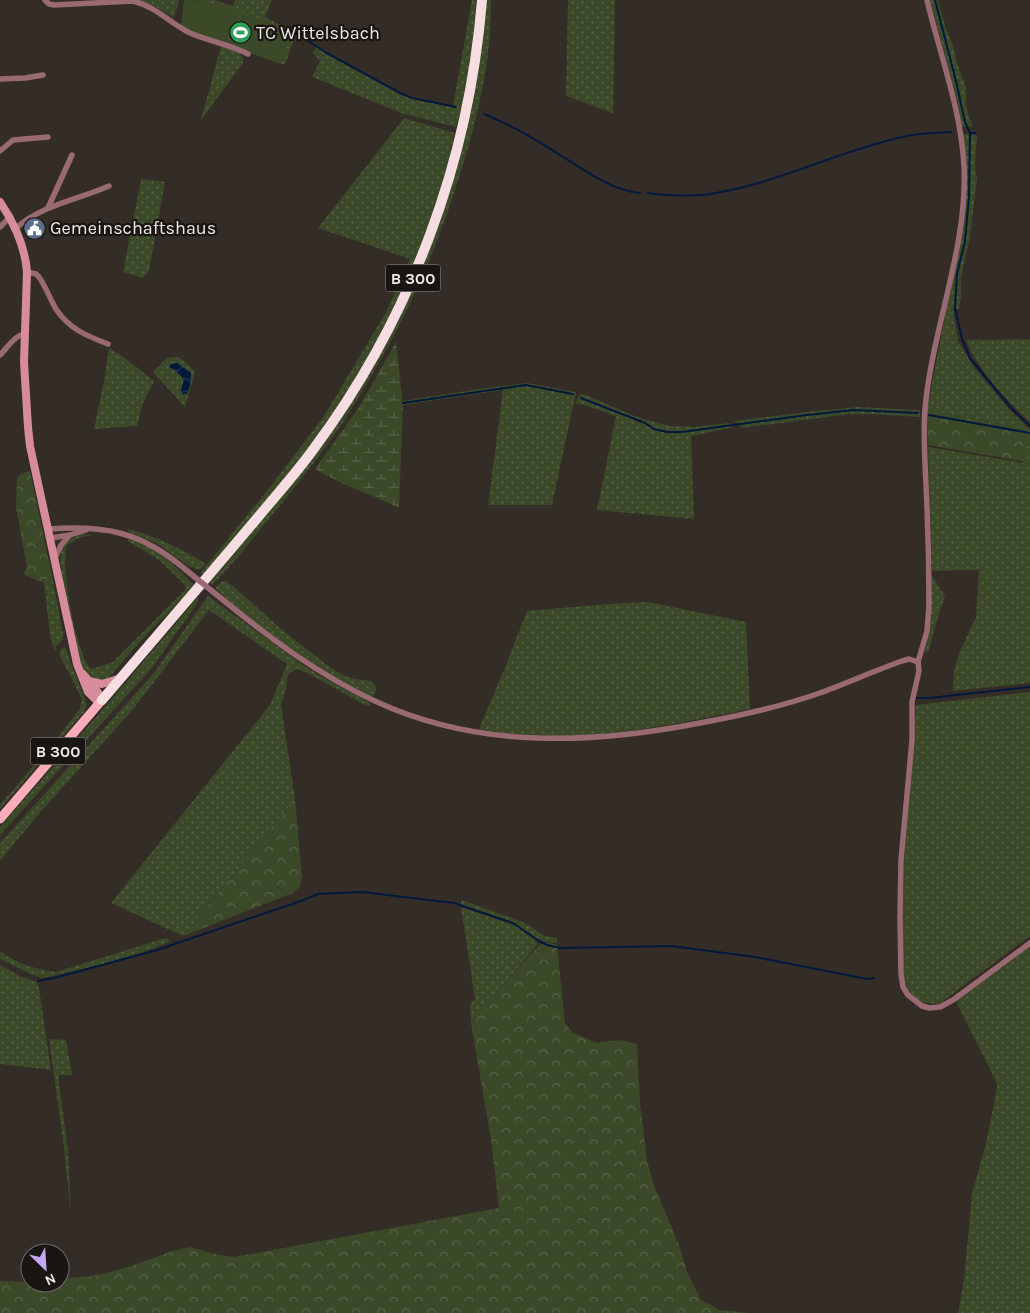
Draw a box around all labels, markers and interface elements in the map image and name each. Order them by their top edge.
sports icon: TC Wittelsbach [228,21,252,45]
place label: TC Wittelsbach [256,22,380,44]
public building icon: Gemeinschaftshaus [22,216,46,240]
place label: Gemeinschaftshaus [50,217,216,239]
road number: B 300 [386,264,440,292]
road number: B 300 [30,738,86,764]
north arrow [20,1243,70,1293]
text: N [42,1270,58,1289]

